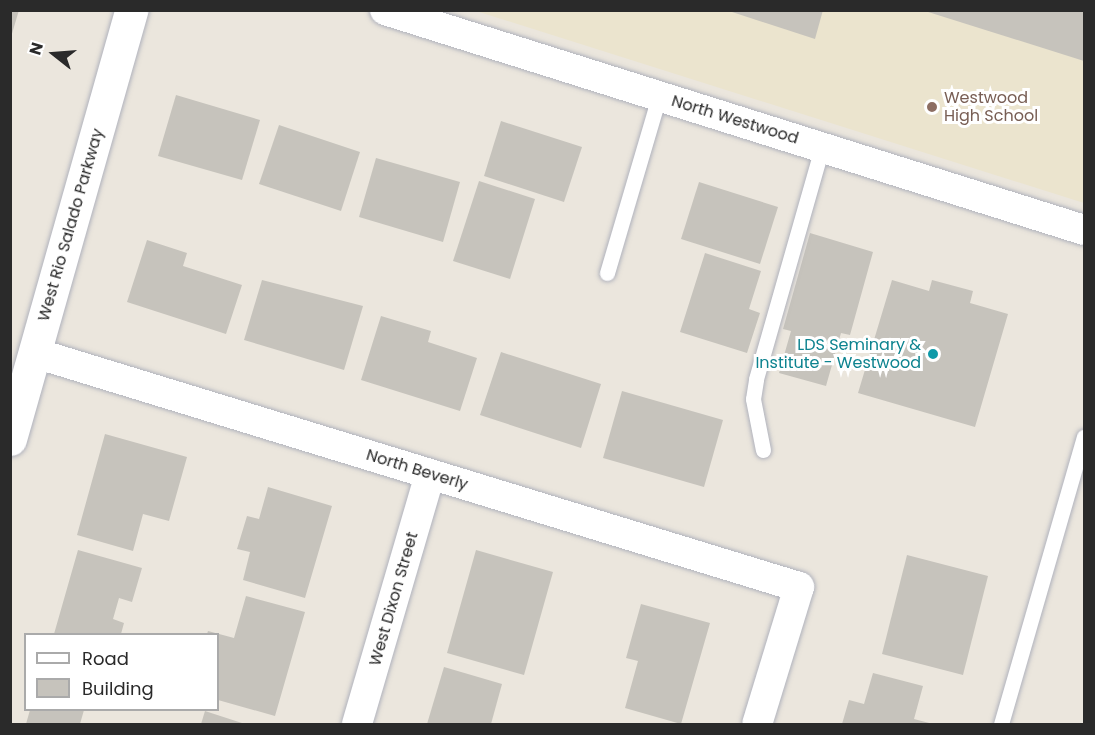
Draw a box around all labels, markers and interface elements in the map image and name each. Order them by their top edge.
north arrow [24,24,84,84]
text: N [24,39,49,58]
place label: Westwood High School [944,88,1038,126]
street label: North Westwood [669,92,801,148]
marker: Westwood High School [925,100,939,114]
street label: West Rio Salado Parkway [34,126,108,324]
place label: LDS Seminary & Institute - Westwood [755,335,921,373]
marker: LDS Seminary & Institute - Westwood [926,347,940,361]
street label: North Beverly [364,445,470,495]
street label: West Dixon Street [366,530,422,668]
legend [24,633,219,711]
text: Road [82,646,129,671]
text: Building [82,676,154,701]

